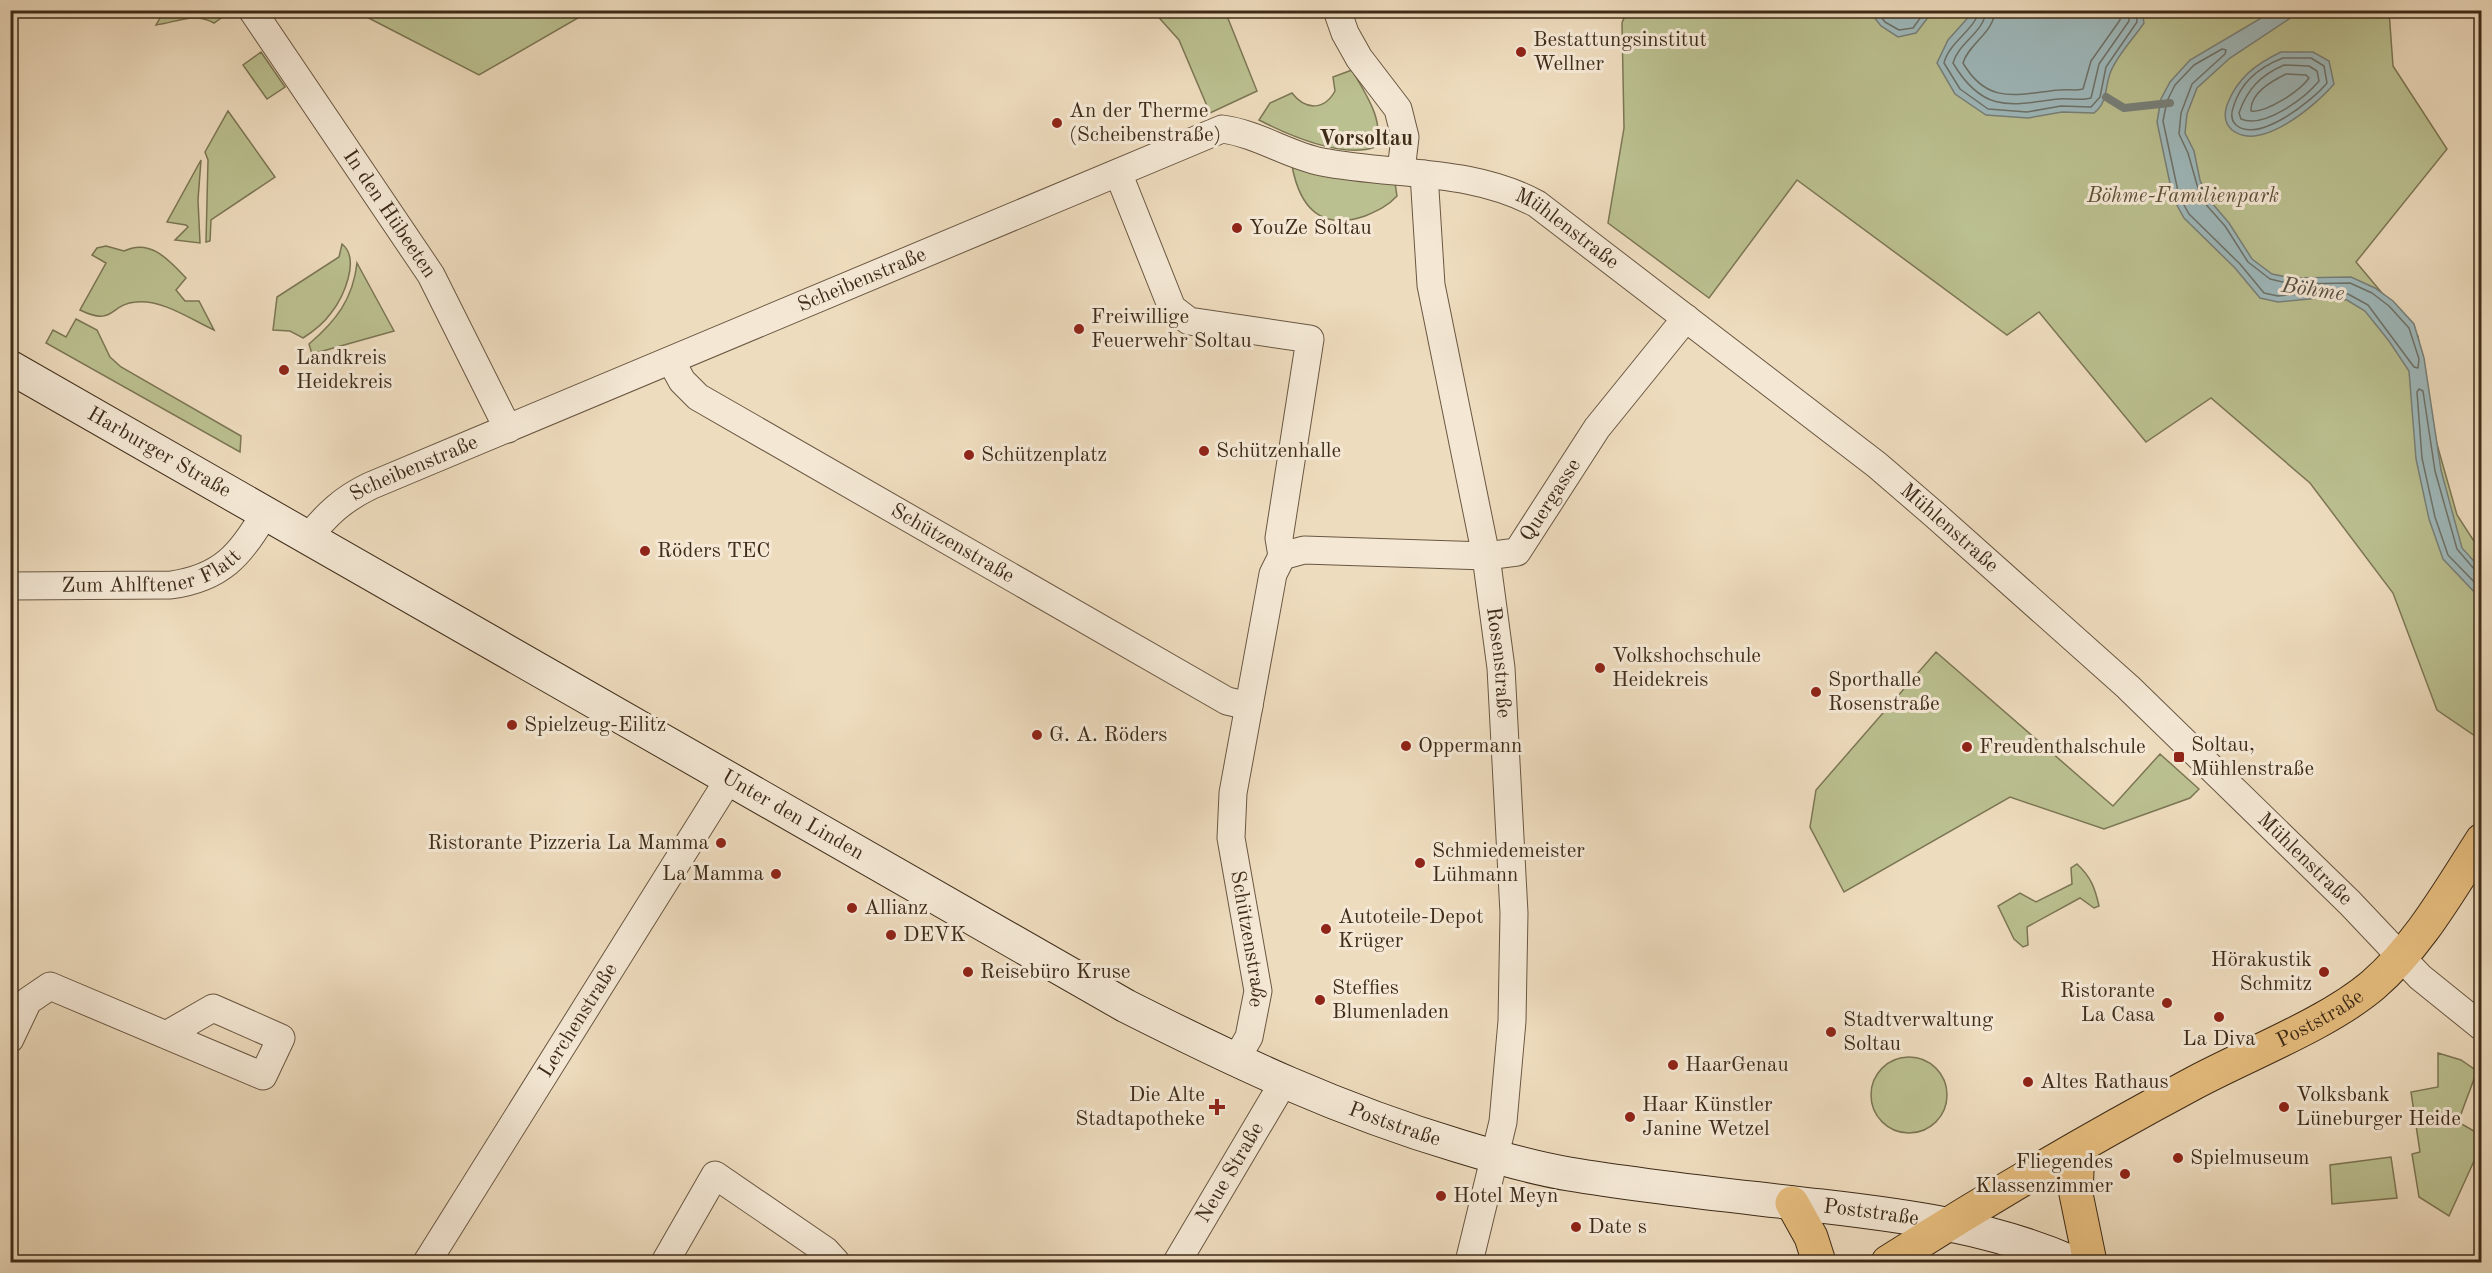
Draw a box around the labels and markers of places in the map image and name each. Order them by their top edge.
place label: Bestattungsinstitut Wellner [1533,30,1707,75]
marker: Bestattungsinstitut Wellner [1514,45,1528,59]
place label: An der Therme (Scheibenstraße) [1069,101,1221,146]
marker: An der Therme (Scheibenstraße) [1050,116,1064,130]
place label: YouZe Soltau [1249,218,1372,239]
marker: YouZe Soltau [1230,221,1244,235]
place label: Freiwillige Feuerwehr Soltau [1091,307,1252,352]
marker: Freiwillige Feuerwehr Soltau [1072,322,1086,336]
place label: Landkreis Heidekreis [296,348,392,393]
marker: Landkreis Heidekreis [277,363,291,377]
place label: Schützenhalle [1216,441,1341,462]
marker: Schützenhalle [1197,444,1211,458]
place label: Schützenplatz [981,445,1107,466]
marker: Schützenplatz [962,448,976,462]
place label: Röders TEC [657,541,770,562]
marker: Röders TEC [638,544,652,558]
place label: Volkshochschule Heidekreis [1612,646,1761,691]
marker: Volkshochschule Heidekreis [1593,661,1607,675]
place label: Sporthalle Rosenstraße [1828,670,1940,715]
marker: Sporthalle Rosenstraße [1809,685,1823,699]
place label: Spielzeug-Eilitz [524,715,666,736]
marker: Spielzeug-Eilitz [505,718,519,732]
place label: G. A. Röders [1049,725,1167,746]
marker: G. A. Röders [1030,728,1044,742]
place label: Soltau, Mühlenstraße [2191,735,2314,780]
place label: Oppermann [1418,736,1522,757]
place label: Freudenthalschule [1979,737,2146,758]
marker: Oppermann [1399,739,1413,753]
marker: Freudenthalschule [1960,740,1974,754]
marker: Soltau, Mühlenstraße [2172,750,2186,764]
place label: Ristorante Pizzeria La Mamma [428,833,709,854]
marker: Ristorante Pizzeria La Mamma [714,836,728,850]
place label: Schmiedemeister Lühmann [1432,841,1585,886]
marker: Schmiedemeister Lühmann [1413,856,1427,870]
place label: La Mamma [662,864,764,885]
marker: La Mamma [769,867,783,881]
place label: Allianz [864,898,928,919]
marker: Allianz [845,901,859,915]
place label: Autoteile-Depot Krüger [1338,907,1484,952]
marker: Autoteile-Depot Krüger [1319,922,1333,936]
place label: DEVK [903,925,966,946]
marker: DEVK [884,928,898,942]
place label: Hörakustik Schmitz [2211,950,2312,995]
place label: Reisebüro Kruse [980,962,1131,983]
marker: Reisebüro Kruse [961,965,975,979]
marker: Hörakustik Schmitz [2317,965,2331,979]
place label: Steffies Blumenladen [1332,978,1449,1023]
place label: Ristorante La Casa [2060,981,2155,1026]
marker: Steffies Blumenladen [1313,993,1327,1007]
marker: Ristorante La Casa [2160,996,2174,1010]
place label: Stadtverwaltung Soltau [1843,1010,1994,1055]
marker: La Diva [2212,1010,2226,1024]
marker: Stadtverwaltung Soltau [1824,1025,1838,1039]
place label: La Diva [2182,1029,2256,1050]
place label: HaarGenau [1685,1055,1789,1076]
marker: HaarGenau [1666,1058,1680,1072]
place label: Altes Rathaus [2040,1072,2169,1093]
marker: Altes Rathaus [2021,1075,2035,1089]
place label: Die Alte Stadtapotheke [1075,1085,1205,1130]
place label: Volksbank Lüneburger Heide [2296,1085,2461,1130]
place label: Haar Künstler Janine Wetzel [1642,1095,1773,1140]
marker: Die Alte Stadtapotheke [1210,1100,1224,1114]
marker: Volksbank Lüneburger Heide [2277,1100,2291,1114]
marker: Haar Künstler Janine Wetzel [1623,1110,1637,1124]
place label: Spielmuseum [2190,1148,2309,1169]
marker: Spielmuseum [2171,1151,2185,1165]
place label: Fliegendes Klassenzimmer [1975,1152,2113,1197]
marker: Fliegendes Klassenzimmer [2118,1167,2132,1181]
place label: Hotel Meyn [1453,1186,1558,1207]
marker: Hotel Meyn [1434,1189,1448,1203]
place label: Date s [1588,1217,1647,1238]
marker: Date s [1569,1220,1583,1234]

